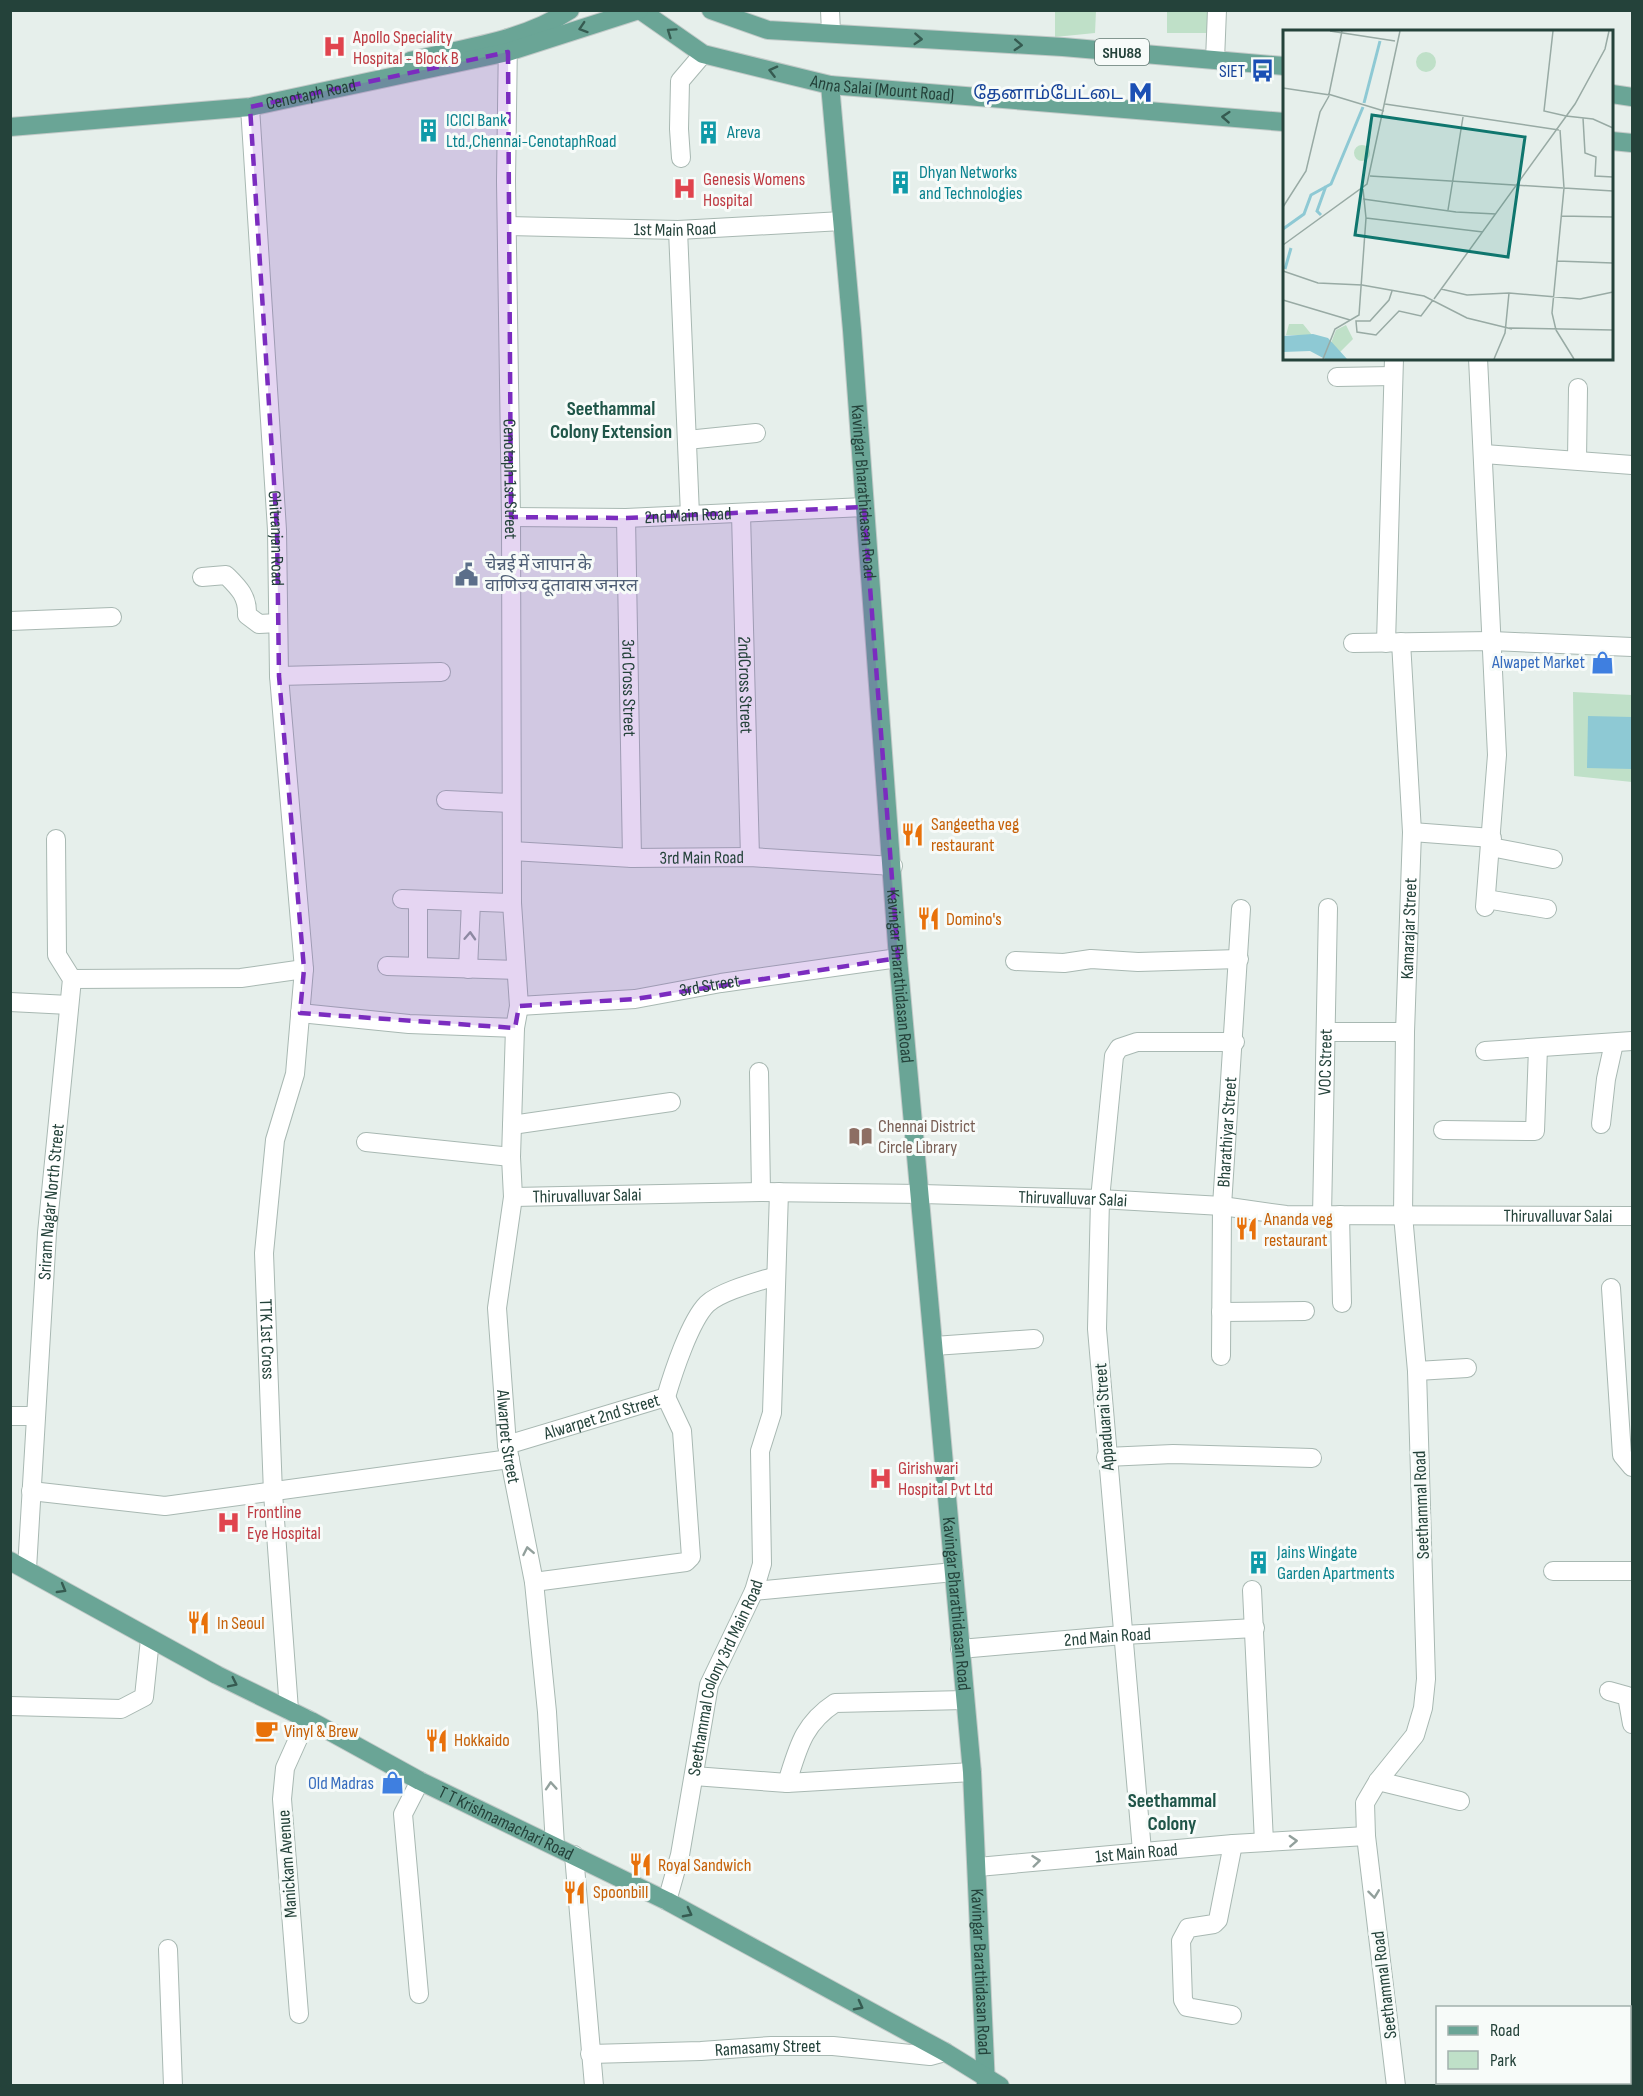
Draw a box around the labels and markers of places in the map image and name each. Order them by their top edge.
place label: Apollo Speciality Hospital - Block B [352,27,459,69]
hospital icon: Apollo Speciality Hospital - Block B [322,34,348,60]
bus stop icon: SIET [1250,58,1276,84]
place label: SIET [1219,61,1245,82]
metro station icon: தேனாம்பேட்டை [1128,80,1154,106]
place label: தேனாம்பேட்டை [973,83,1124,105]
place label: ICICI Bank Ltd.,Chennai-CenotaphRoad [446,110,617,152]
building icon: ICICI Bank Ltd.,Chennai-CenotaphRoad [415,117,441,143]
building icon: Areva [696,119,722,145]
place label: Areva [726,122,761,143]
place label: Dhyan Networks and Technologies [919,162,1022,204]
place label: Genesis Womens Hospital [703,169,805,211]
building icon: Dhyan Networks and Technologies [888,169,914,195]
hospital icon: Genesis Womens Hospital [672,176,698,202]
place label: चेन्नई में जापान के वाणिज्य दूतावास जनरल [485,553,639,597]
public building icon: चेन्नई में जापान के वाणिज्य दूतावास जनरल [454,561,480,587]
shop icon: Alwapet Market [1590,649,1616,675]
place label: Alwapet Market [1491,652,1585,673]
place label: Sangeetha veg restaurant [931,814,1019,856]
restaurant icon: Sangeetha veg restaurant [900,821,926,847]
restaurant icon: Domino's [915,906,941,932]
place label: Domino's [946,909,1002,930]
place label: Chennai District Circle Library [878,1116,976,1158]
library icon: Chennai District Circle Library [847,1123,873,1149]
place label: Ananda veg restaurant [1263,1209,1333,1251]
restaurant icon: Ananda veg restaurant [1233,1216,1259,1242]
place label: Girishwari Hospital Pvt Ltd [898,1458,993,1500]
hospital icon: Girishwari Hospital Pvt Ltd [867,1465,893,1491]
place label: Frontline Eye Hospital [247,1502,321,1544]
hospital icon: Frontline Eye Hospital [216,1509,242,1535]
place label: Jains Wingate Garden Apartments [1276,1542,1395,1584]
building icon: Jains Wingate Garden Apartments [1246,1549,1272,1575]
restaurant icon: In Seoul [186,1610,212,1636]
place label: In Seoul [217,1613,264,1634]
cafe icon: Vinyl & Brew [253,1718,279,1744]
place label: Vinyl & Brew [284,1721,358,1742]
restaurant icon: Hokkaido [423,1727,449,1753]
place label: Hokkaido [454,1730,510,1751]
shop icon: Old Madras [379,1770,405,1796]
place label: Old Madras [308,1773,374,1794]
restaurant icon: Royal Sandwich [627,1852,653,1878]
place label: Royal Sandwich [658,1855,751,1876]
restaurant icon: Spoonbill [562,1879,588,1905]
place label: Spoonbill [593,1882,648,1903]

